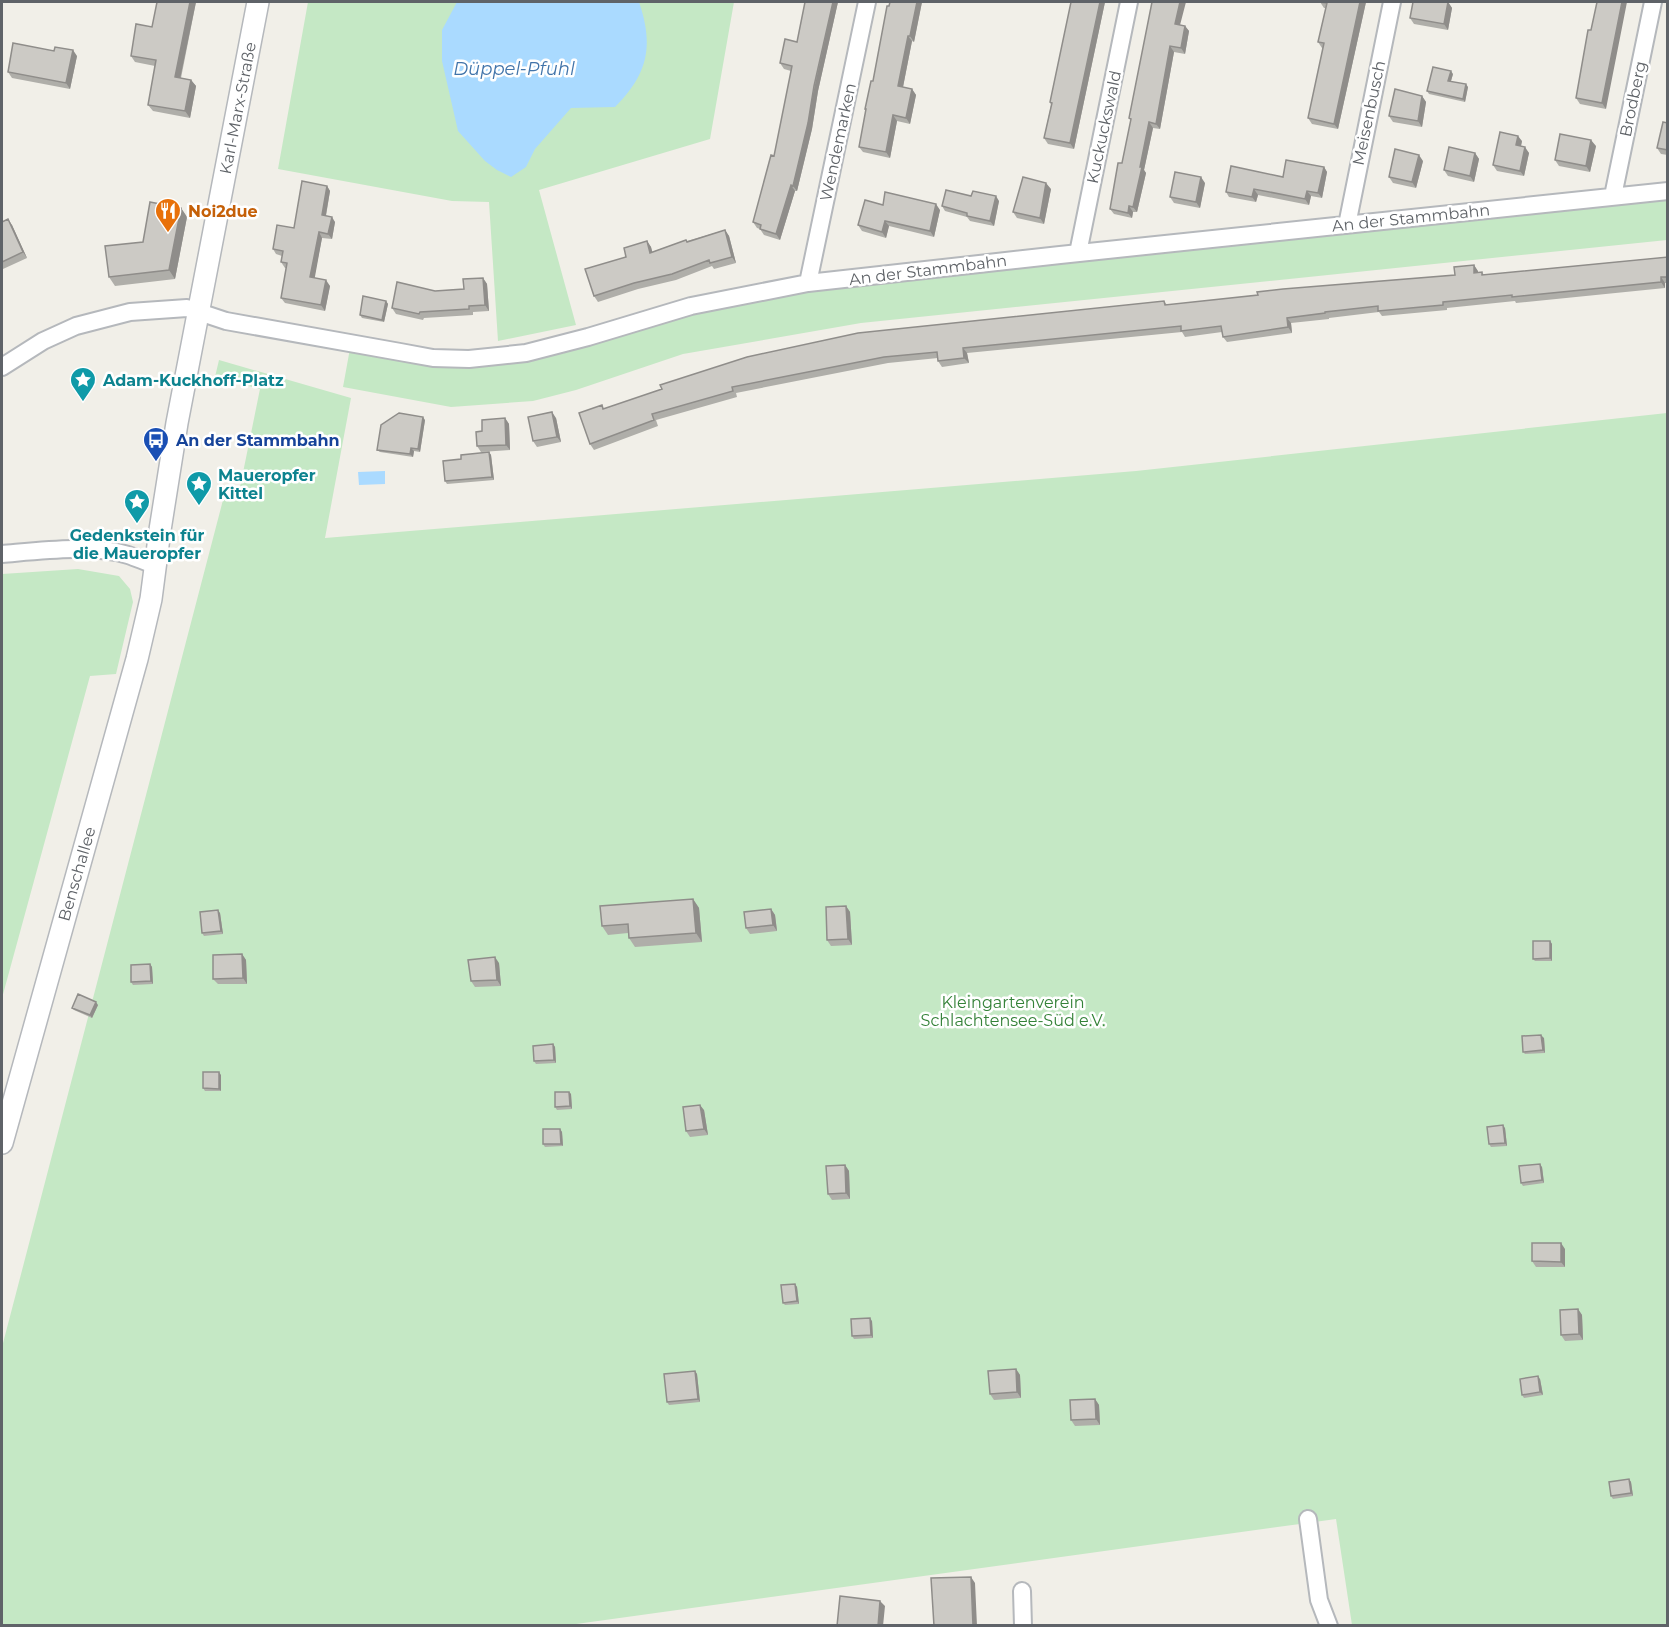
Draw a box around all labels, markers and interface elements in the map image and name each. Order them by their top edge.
street label: Karl-Marx-Straße [216,40,260,176]
water label: Düppel-Pfuhl [453,58,575,80]
street label: Meisenbusch [1349,59,1389,167]
street label: Brodberg [1616,59,1650,139]
street label: Kuckuckswald [1083,69,1125,185]
street label: Wendemarken [816,81,860,203]
restaurant icon: Noi2due [153,196,183,234]
street label: An der Stammbahn [1331,200,1491,236]
place label: Noi2due [188,202,258,221]
street label: An der Stammbahn [848,251,1008,289]
place icon: Adam-Kuckhoff-Platz [68,365,98,403]
place label: Adam-Kuckhoff-Platz [102,371,284,390]
bus stop icon: An der Stammbahn [141,425,171,463]
place label: An der Stammbahn [175,431,340,450]
place label: Maueropfer Kittel [218,466,316,503]
place icon: Maueropfer Kittel [184,469,214,507]
place icon: Gedenkstein für die Maueropfer [122,487,152,525]
place label: Gedenkstein für die Maueropfer [70,526,204,563]
street label: Benschallee [54,825,100,923]
park label: Kleingartenverein Schlachtensee-Süd e.V. [921,993,1105,1030]

